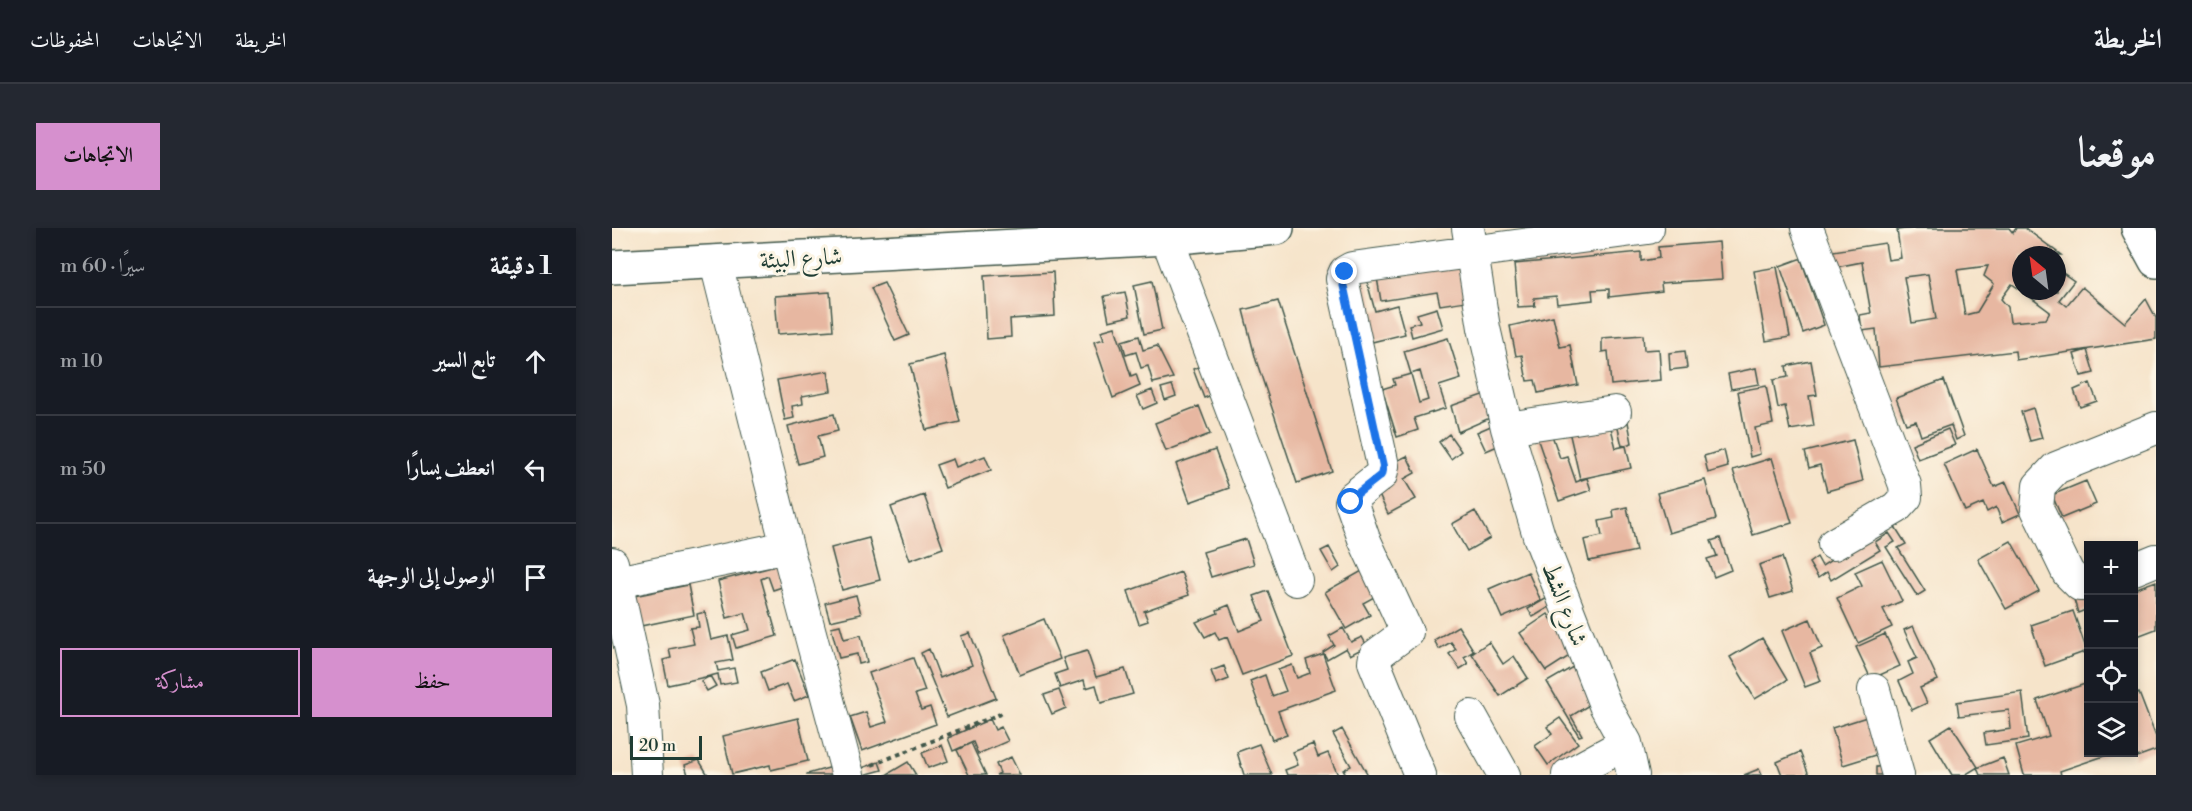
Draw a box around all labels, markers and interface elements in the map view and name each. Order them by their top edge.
text: الخريطة [2094,22,2162,57]
text: المحفوظات [30,28,99,54]
text: الاتجاهات [132,28,202,54]
text: الخريطة [235,28,286,54]
button: الاتجاهات [36,123,160,190]
text: موقعنا [2078,127,2156,180]
street label: شارع البيئة [759,242,843,280]
north arrow [2012,246,2066,300]
text: 1 دقيقة [490,250,552,282]
text: سيرًا · 60 m [60,254,145,279]
route end [1331,258,1357,284]
icon: ahead [519,345,552,378]
text: تابع السير [434,347,495,374]
text: 10 m [60,349,103,374]
icon: left [519,453,552,486]
text: انعطف يسارًا [406,455,495,482]
text: 50 m [60,457,106,482]
route start [1337,488,1363,514]
map controls [2084,541,2138,757]
button: + [2084,541,2138,595]
street label: شارع الشط [1531,558,1594,652]
icon: arrive [519,561,552,594]
text: الوصول إلى الوجهة [367,563,495,590]
button: − [2084,595,2138,649]
button: مشاركة [60,648,300,717]
button: حفظ [312,648,552,717]
button: locate [2084,649,2138,703]
button: layers [2084,703,2138,757]
scale bar [630,733,702,760]
text: 20 m [639,736,676,756]

